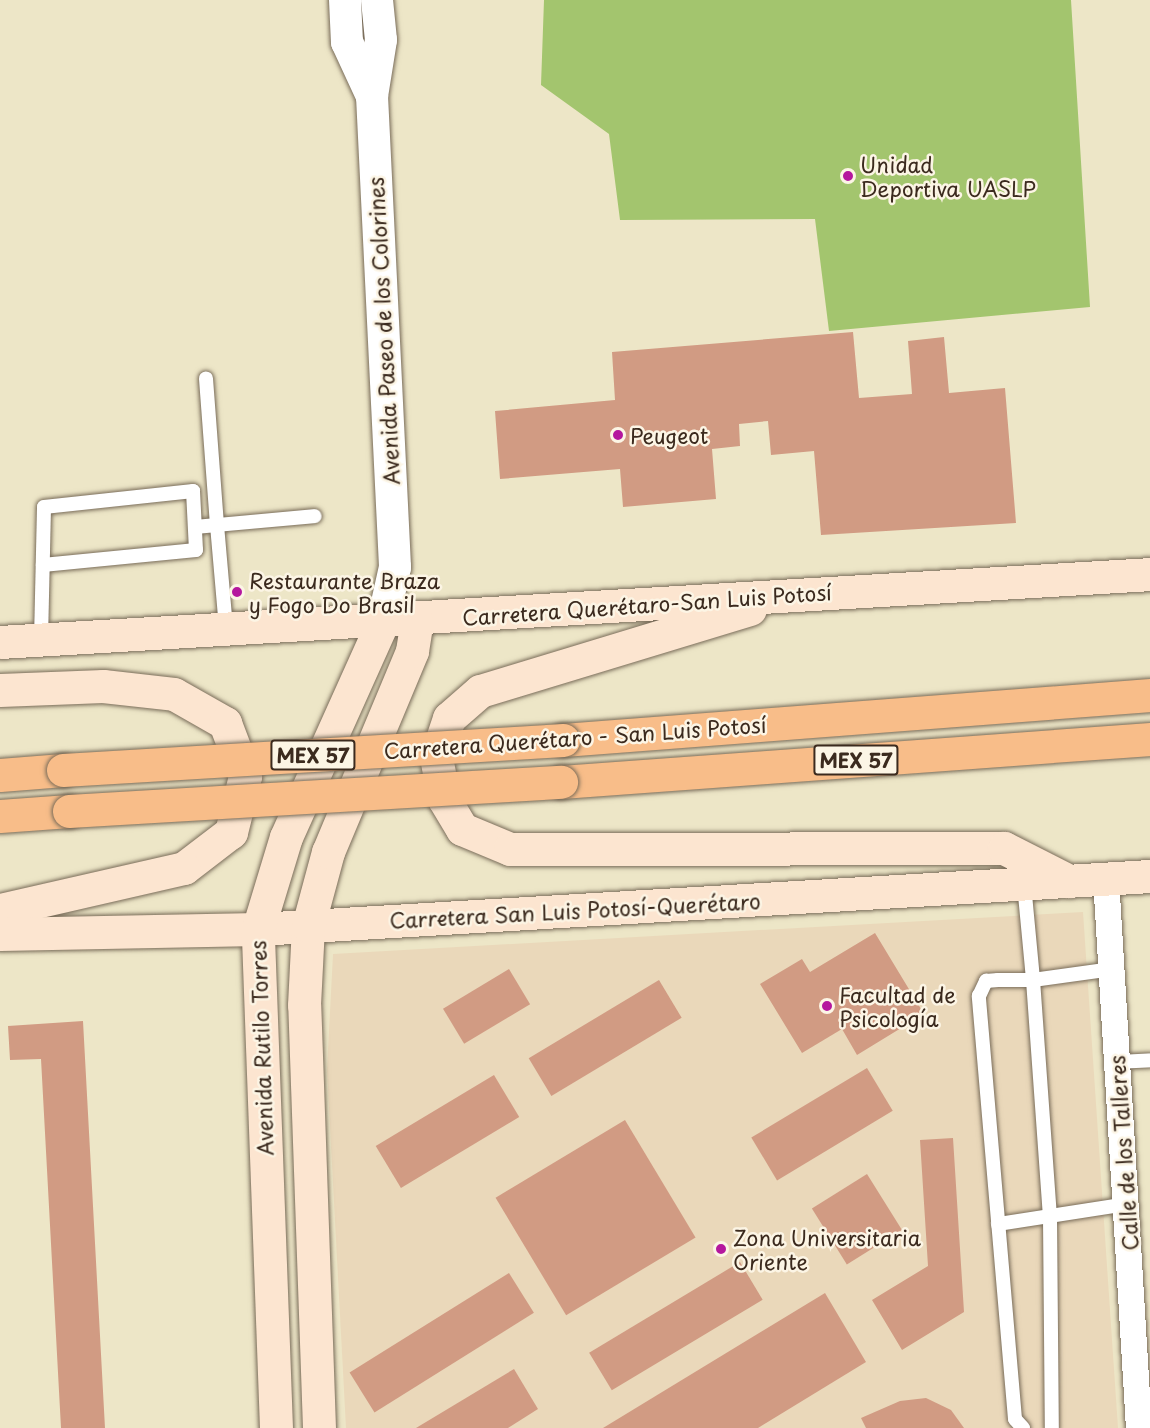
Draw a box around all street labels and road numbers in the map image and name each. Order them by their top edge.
street label: Avenida Paseo de los Colorines [362,176,404,486]
street label: Carretera Querétaro-San Luis Potosí [461,578,833,630]
street label: Carretera Querétaro - San Luis Potosí [382,711,768,763]
road number: MEX 57 [270,738,356,772]
road number: MEX 57 [812,743,900,777]
street label: Carretera San Luis Potosí-Querétaro [389,888,761,932]
street label: Avenida Rutilo Torres [245,940,277,1156]
street label: Calle de los Talleres [1103,1053,1143,1253]

